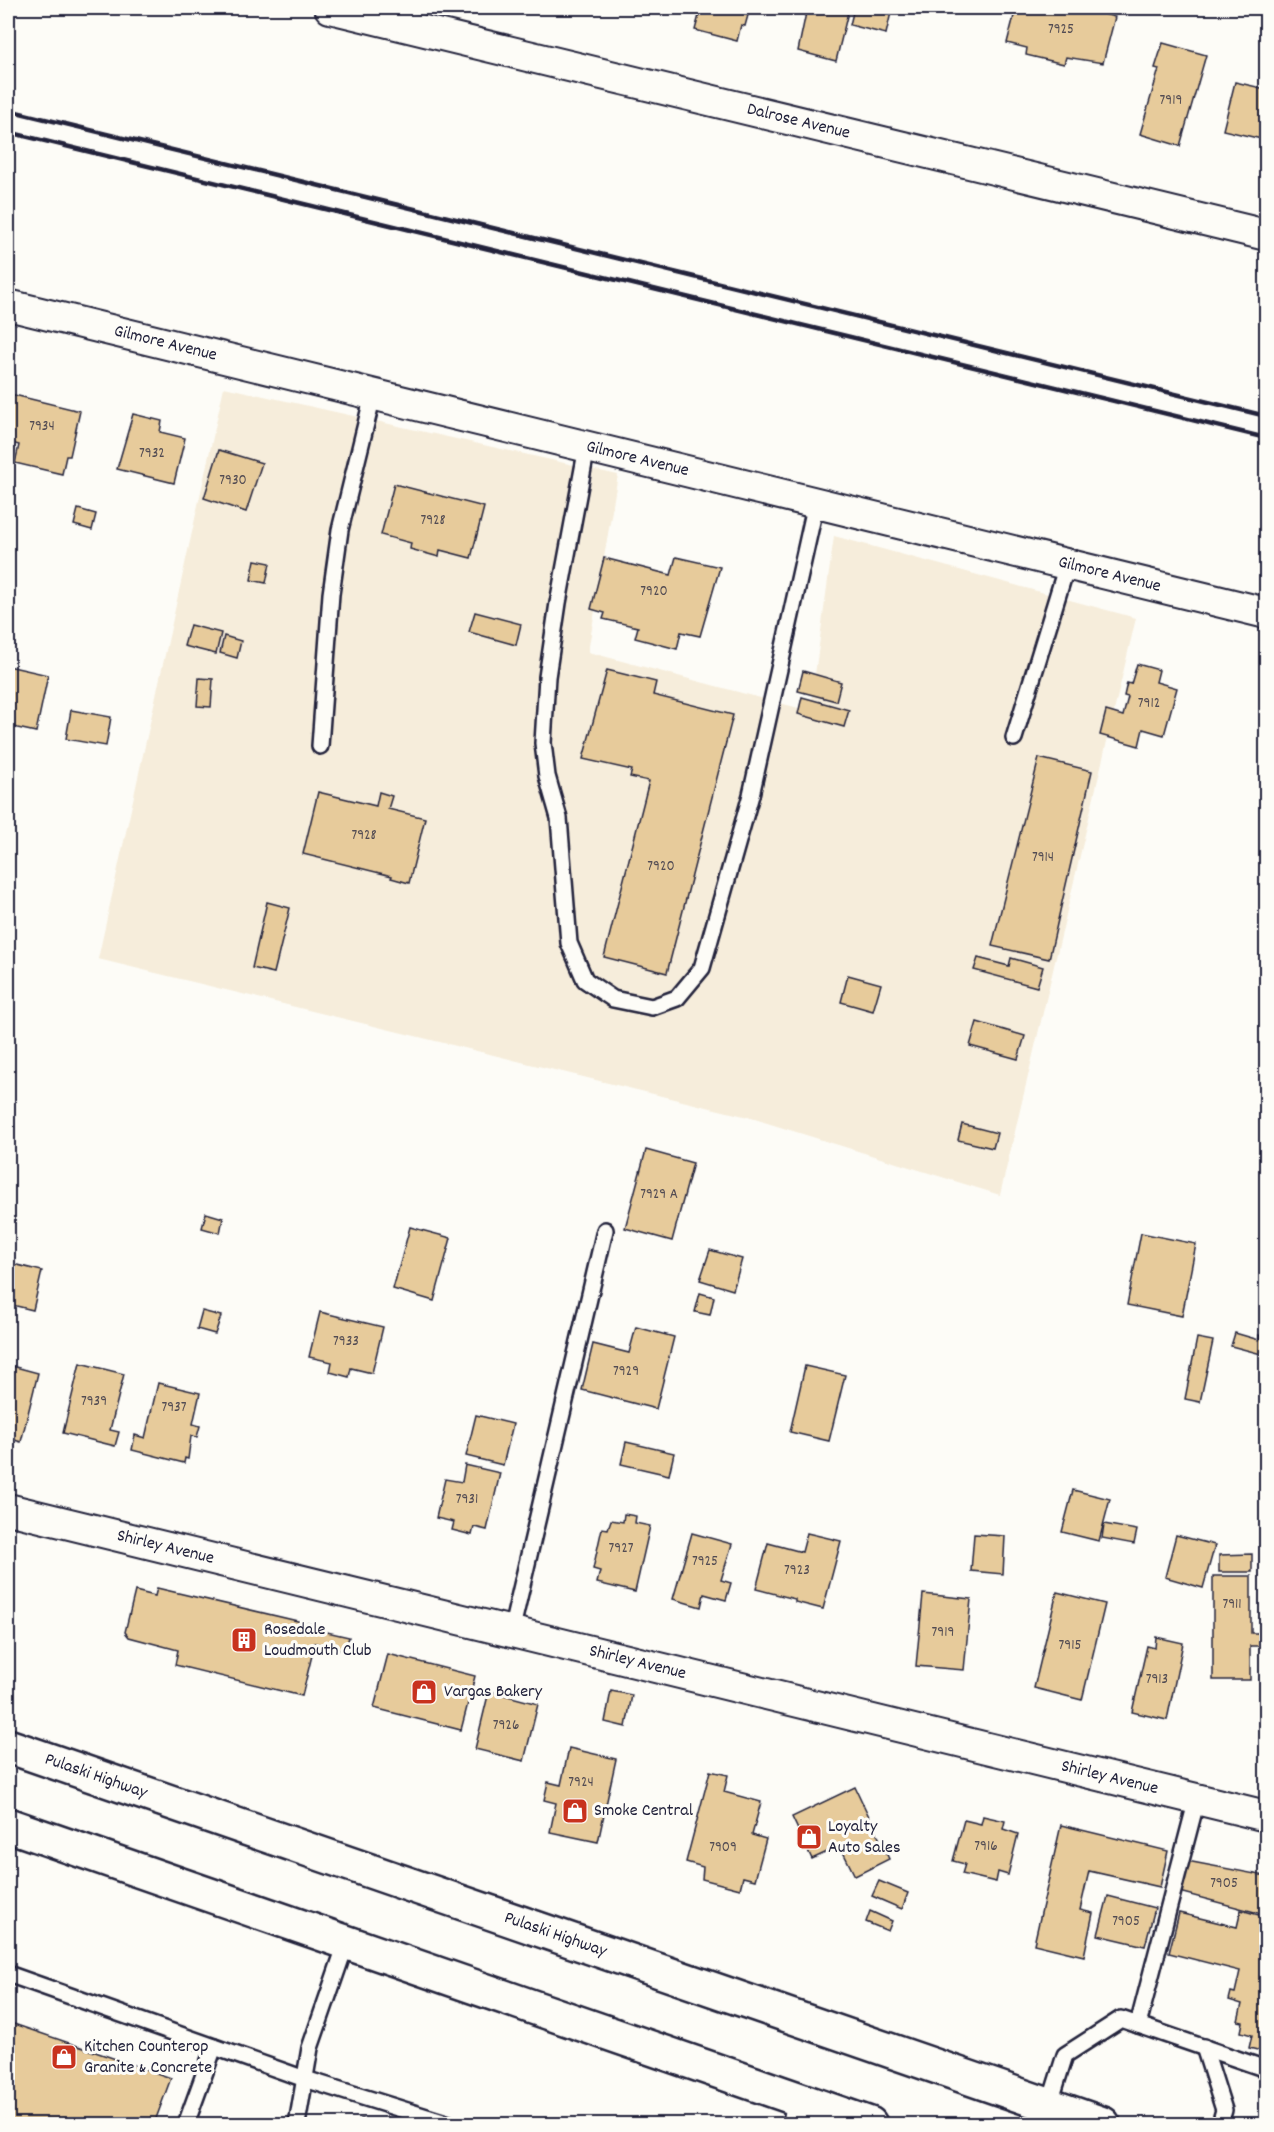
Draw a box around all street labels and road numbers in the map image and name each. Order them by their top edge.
street label: Dalrose Avenue [744,97,853,146]
street label: Gilmore Avenue [111,319,219,368]
street label: Gilmore Avenue [583,434,691,484]
street label: Gilmore Avenue [1055,550,1164,599]
street label: Shirley Avenue [114,1524,217,1571]
street label: Shirley Avenue [586,1639,689,1687]
street label: Pulaski Highway [41,1747,151,1806]
street label: Shirley Avenue [1059,1754,1161,1802]
street label: Pulaski Highway [501,1906,611,1964]

